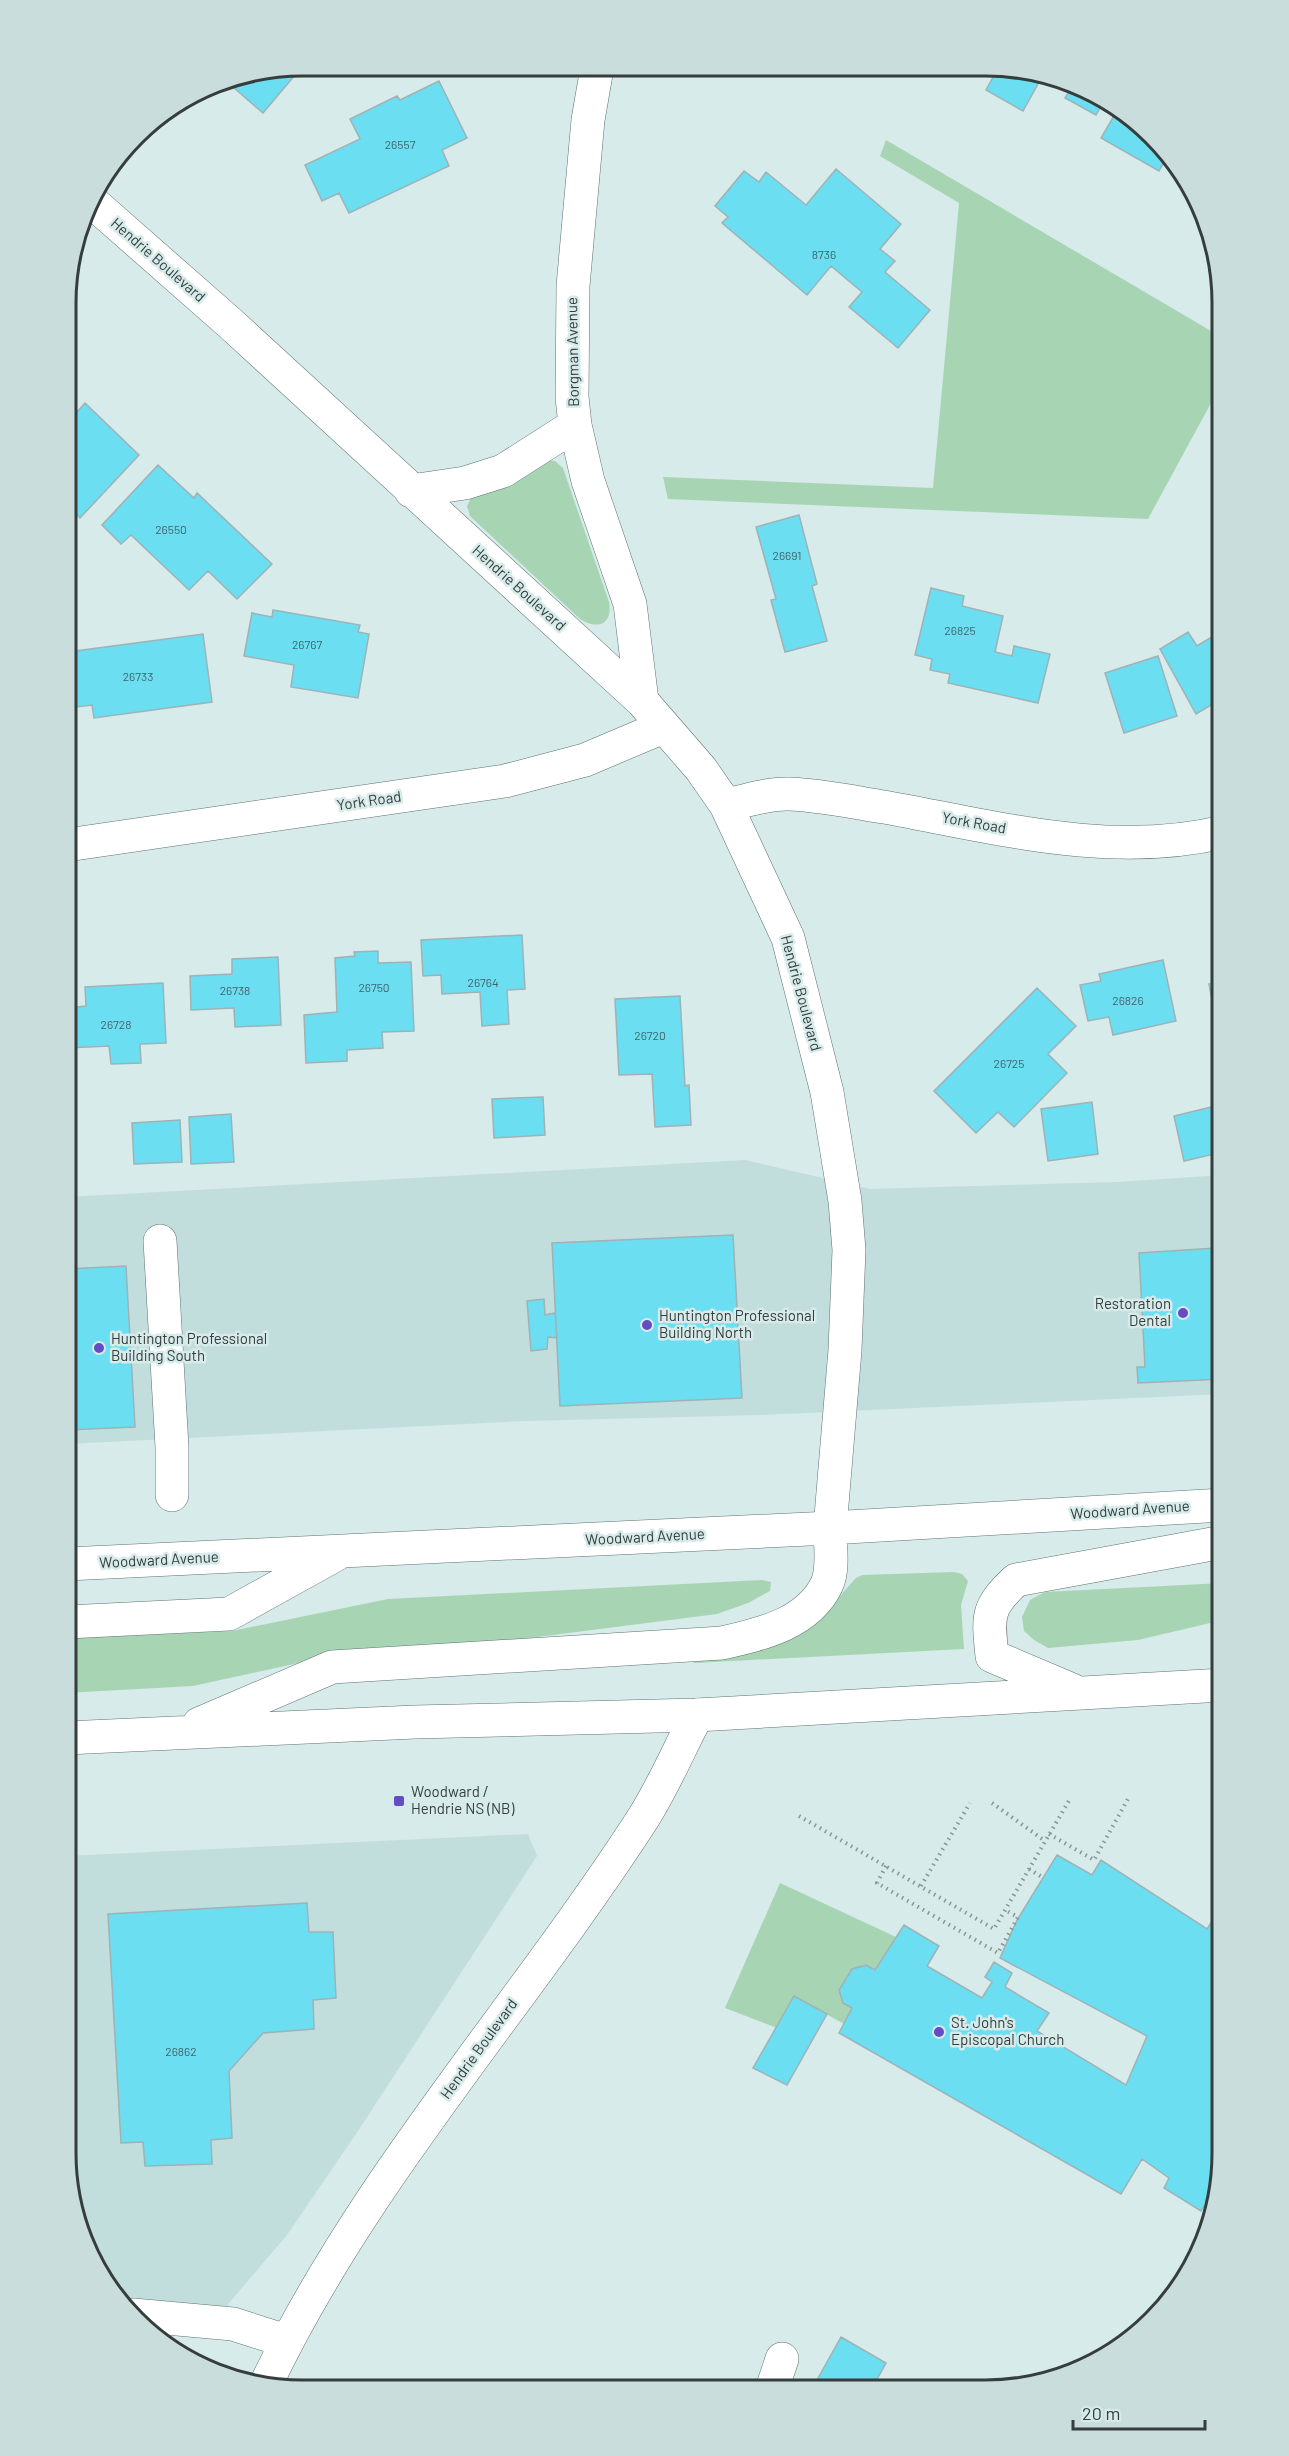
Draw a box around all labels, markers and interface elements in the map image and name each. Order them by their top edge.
house number: 26557 [385,137,416,151]
street label: Hendrie Boulevard [108,213,210,305]
house number: 8736 [812,247,836,261]
street label: Borgman Avenue [562,297,582,407]
house number: 26550 [155,522,187,536]
street label: Hendrie Boulevard [469,541,570,634]
house number: 26691 [772,548,802,562]
house number: 26825 [944,623,976,637]
house number: 26767 [292,637,322,651]
house number: 26733 [123,669,153,683]
street label: York Road [335,787,402,813]
street label: York Road [941,808,1008,837]
street label: Hendrie Boulevard [778,933,826,1053]
house number: 26764 [467,975,499,989]
house number: 26750 [358,980,390,994]
house number: 26738 [220,983,250,997]
house number: 26826 [1112,993,1144,1007]
house number: 26728 [101,1017,131,1031]
house number: 26720 [634,1028,666,1042]
house number: 26725 [994,1056,1024,1070]
place label: Restoration Dental [1095,1294,1171,1329]
place label: Huntington Professional Building North [659,1306,815,1341]
marker: Restoration Dental [1176,1306,1190,1320]
marker: Huntington Professional Building North [640,1318,654,1332]
place label: Huntington Professional Building South [111,1329,267,1364]
marker: Huntington Professional Building South [92,1341,106,1355]
street label: Woodward Avenue [1070,1496,1190,1522]
street label: Woodward Avenue [585,1524,705,1548]
street label: Woodward Avenue [99,1547,219,1571]
place label: Woodward / Hendrie NS (NB) [411,1782,514,1817]
marker: Woodward / Hendrie NS (NB) [392,1794,406,1808]
street label: Hendrie Boulevard [436,1995,521,2102]
place label: St. John's Episcopal Church [951,2013,1064,2048]
marker: St. John's Episcopal Church [932,2025,946,2039]
house number: 26862 [165,2044,197,2058]
scale bar [1073,2393,1205,2431]
text: 20 m [1082,2402,1120,2424]

